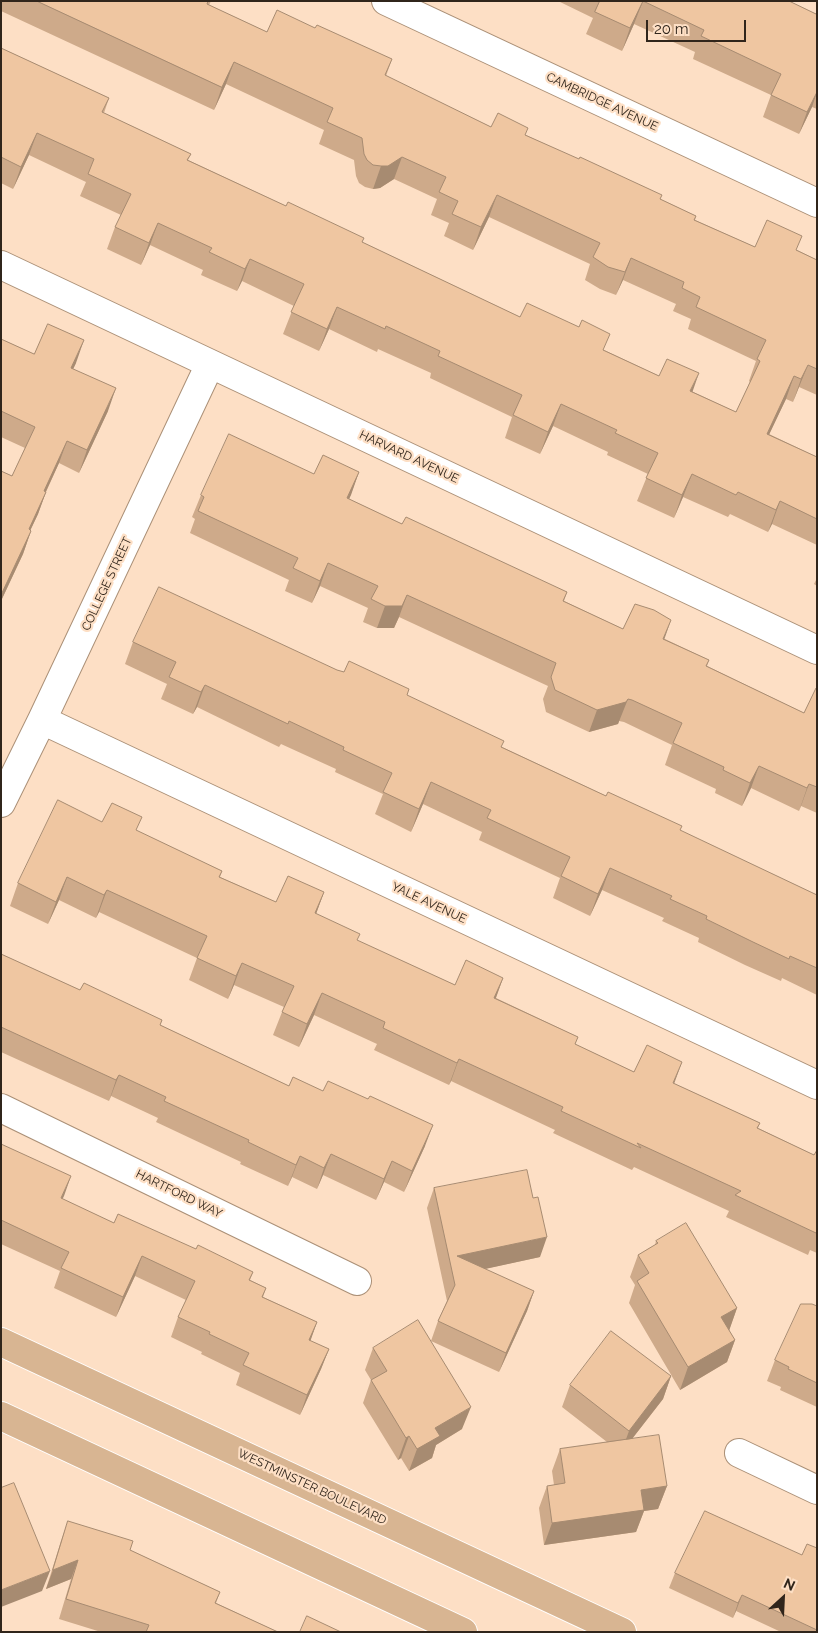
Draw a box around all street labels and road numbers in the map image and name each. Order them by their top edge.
street label: CAMBRIDGE AVENUE [544,70,660,134]
street label: HARVARD AVENUE [357,428,461,486]
street label: COLLEGE STREET [79,535,135,633]
street label: YALE AVENUE [389,879,469,927]
street label: HARTFORD WAY [133,1167,225,1221]
street label: WESTMINSTER BOULEVARD [235,1446,389,1528]

